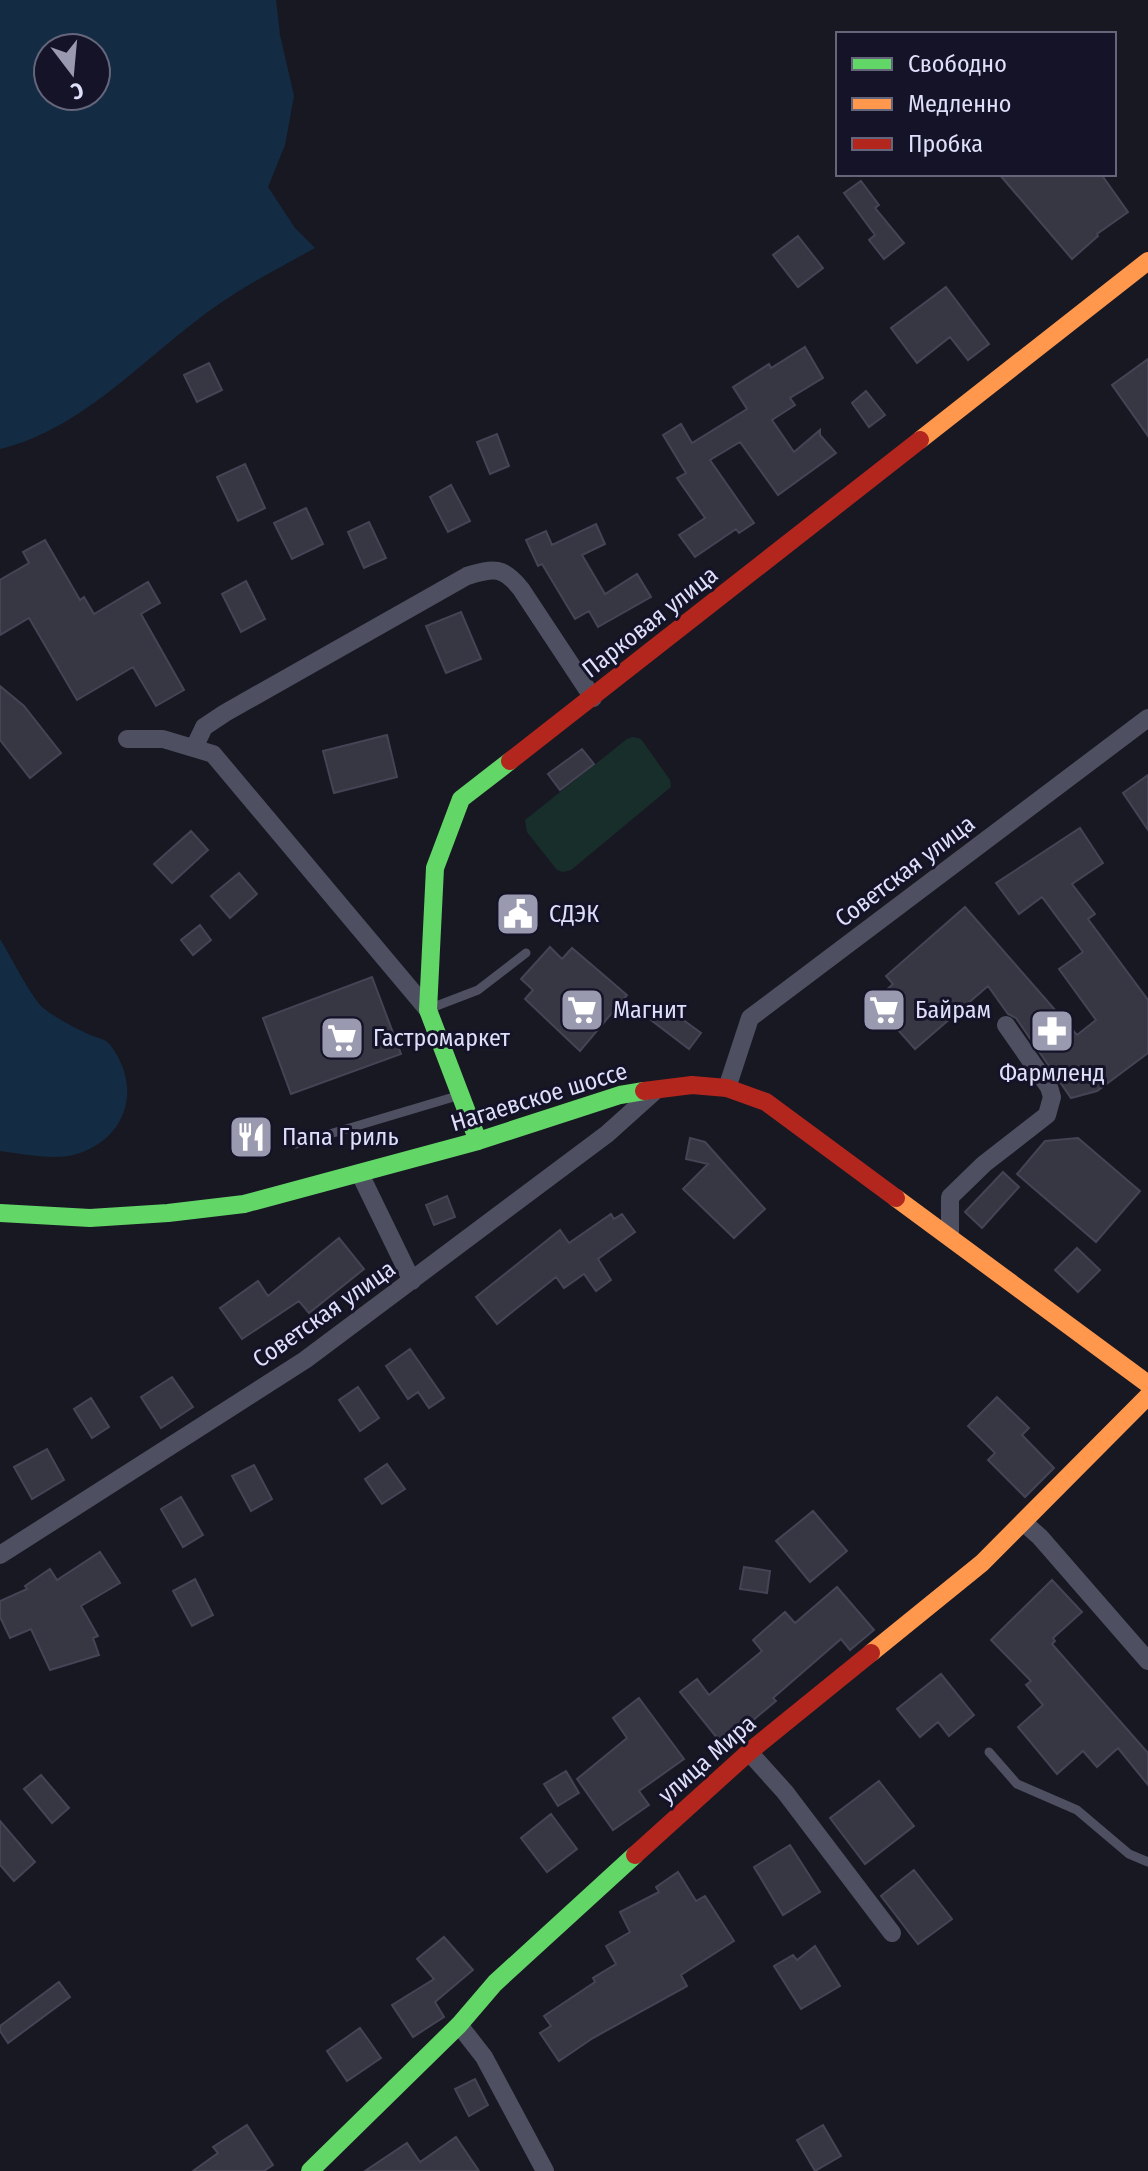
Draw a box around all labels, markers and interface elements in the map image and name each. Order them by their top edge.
north arrow [32,32,112,112]
legend [836,32,1116,176]
text: Свободно [908,50,1007,78]
text: С [68,76,87,105]
text: Медленно [908,90,1011,118]
text: Пробка [908,130,983,158]
street label: Парковая улица [577,561,723,683]
street label: Советская улица [830,809,980,933]
public building icon: СДЭК [494,890,542,938]
place label: СДЭК [549,900,599,928]
supermarket icon: Магнит [558,986,606,1034]
supermarket icon: Байрам [860,986,908,1034]
place label: Магнит [613,996,687,1024]
place label: Байрам [915,996,991,1024]
pharmacy icon: Фармленд [1028,1007,1076,1055]
supermarket icon: Гастромаркет [318,1014,366,1062]
place label: Гастромаркет [373,1024,510,1052]
street label: Нагаевское шоссе [447,1057,631,1137]
place label: Фармленд [999,1059,1105,1087]
restaurant icon: Папа Гриль [227,1113,275,1161]
place label: Папа Гриль [282,1123,399,1151]
street label: Советская улица [247,1255,401,1373]
street label: улица Мира [653,1709,761,1809]

